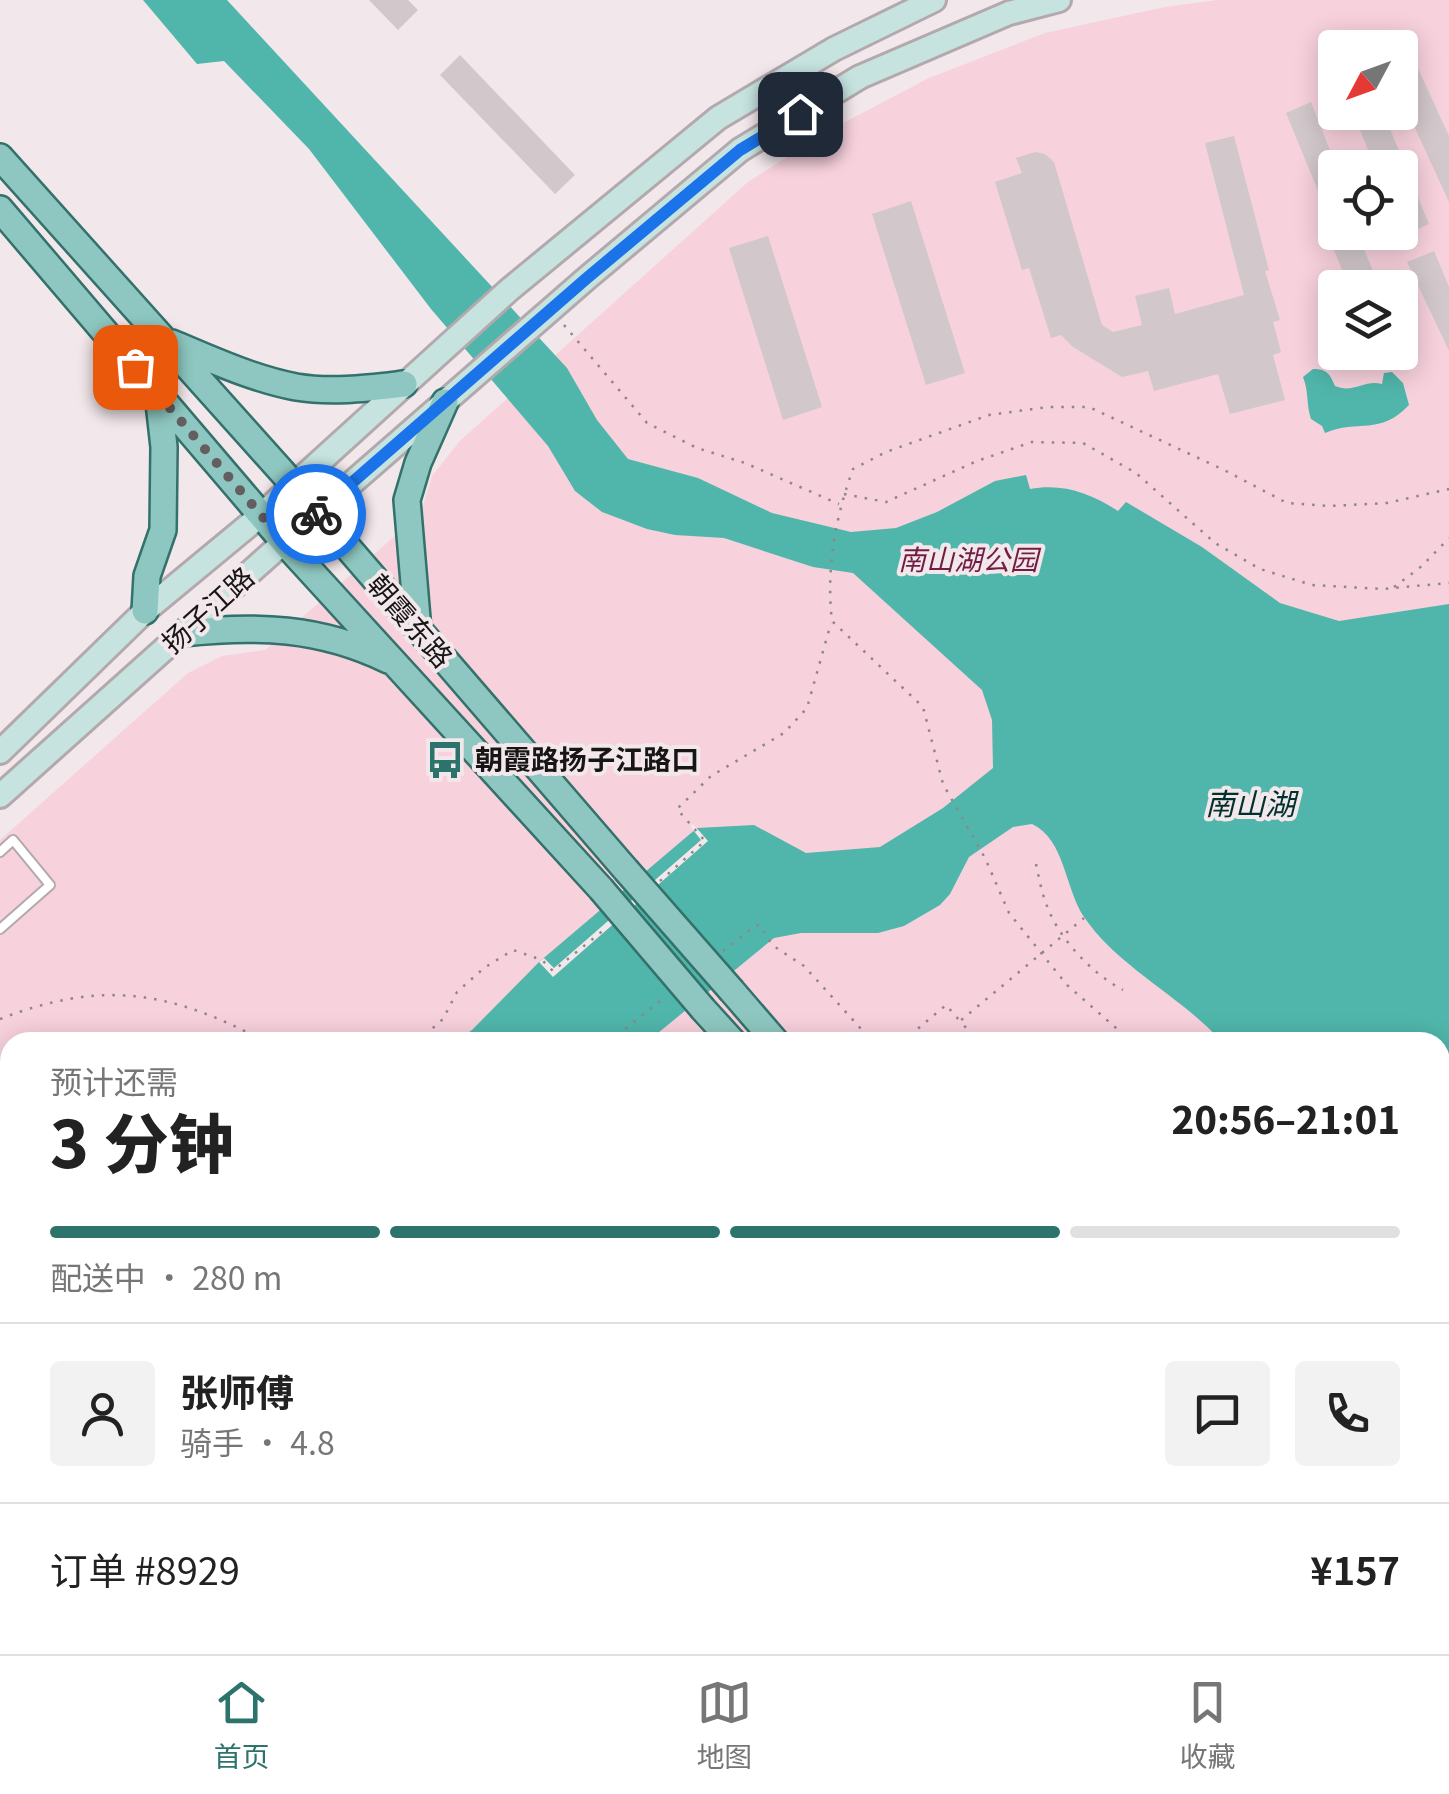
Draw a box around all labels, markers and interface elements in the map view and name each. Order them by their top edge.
north arrow [1318,30,1418,130]
map controls [1318,30,1418,370]
pin [758,72,843,157]
icon: home [773,87,828,142]
button: locate [1318,150,1418,250]
button: layers [1318,270,1418,370]
pin [93,325,178,410]
icon: bag [108,340,163,395]
courier [266,464,366,564]
icon: bike [289,487,344,542]
park label: 南山湖公园 [898,538,1042,578]
street label: 扬子江路 [152,556,262,661]
street label: 朝霞东路 [360,564,463,675]
place label: 朝霞路扬子江路口 [475,738,699,778]
bus stop icon: 朝霞路扬子江路口 [424,739,466,781]
water label: 南山湖 [1205,780,1299,824]
text: 预计还需 [50,1057,178,1103]
text: 20:56–21:01 [1171,1090,1400,1145]
text: 3 分钟 [50,1093,234,1187]
text: 配送中 · 280 m [50,1253,282,1299]
button: person [50,1361,155,1466]
button: chat [1165,1361,1270,1466]
button: phone [1295,1361,1400,1466]
text: 张师傅 [180,1363,294,1418]
text: 骑手 · 4.8 [180,1418,335,1464]
text: 订单 #8929 [50,1541,240,1596]
text: ¥157 [1310,1541,1400,1596]
tab: 首页 [213,1675,270,1775]
tab: 地图 [696,1675,753,1775]
tab: 收藏 [1179,1675,1236,1775]

